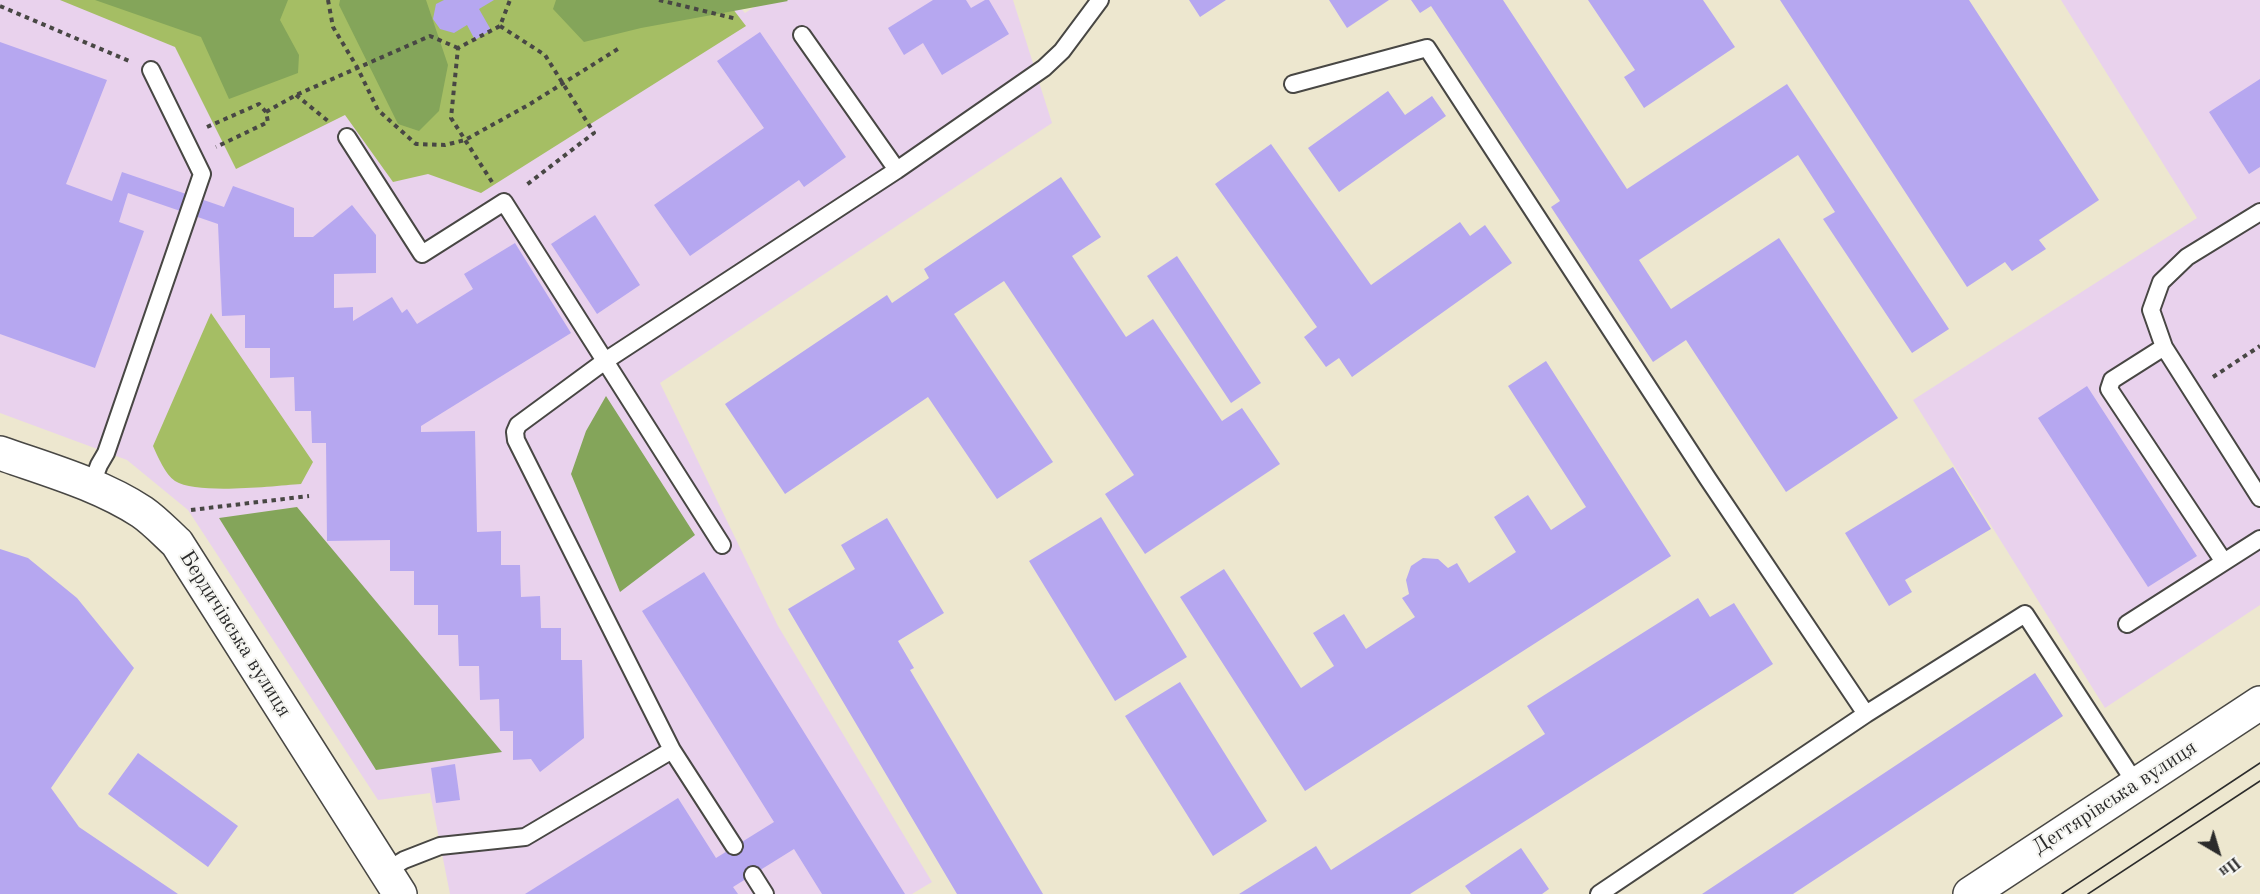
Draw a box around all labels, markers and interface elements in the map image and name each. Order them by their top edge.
street label: Бердичівська вулиця [174,546,296,722]
street label: Дегтярівська вулиця [2028,735,2202,861]
north arrow [2188,822,2248,882]
text: Пн [2215,853,2243,879]

